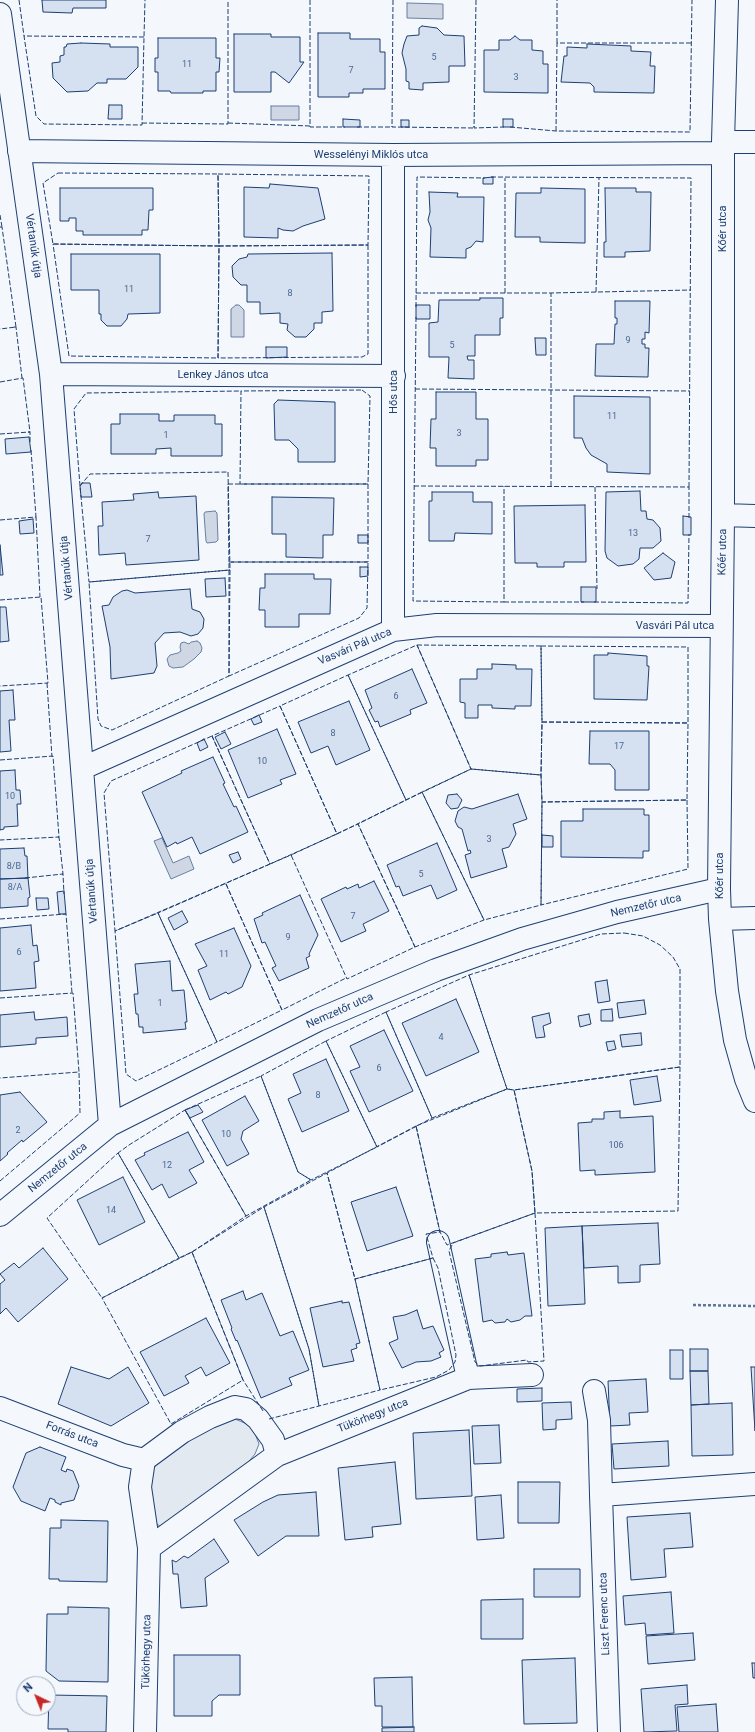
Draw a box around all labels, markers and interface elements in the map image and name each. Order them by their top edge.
house number: 5 [431,53,437,63]
house number: 11 [182,60,192,70]
house number: 7 [348,66,354,76]
house number: 3 [513,73,519,83]
street label: Wesselényi Miklós utca [314,148,428,162]
street label: Kőér utca [716,206,730,252]
street label: Vértanúk útja [22,213,44,279]
house number: 11 [124,285,134,295]
house number: 8 [287,289,293,299]
house number: 9 [625,336,631,346]
house number: 5 [449,341,455,351]
street label: Lenkey János utca [177,368,269,382]
street label: Hős utca [387,370,401,414]
house number: 11 [607,412,617,422]
house number: 3 [456,429,462,439]
house number: 1 [163,431,169,441]
house number: 13 [628,529,638,539]
street label: Kőér utca [716,529,730,575]
street label: Vértanúk útja [58,535,76,601]
house number: 7 [145,535,151,545]
street label: Vasvári Pál utca [636,619,714,633]
street label: Vasvári Pál utca [316,626,394,668]
house number: 6 [393,692,399,702]
house number: 8 [330,729,336,739]
house number: 17 [614,742,624,752]
house number: 10 [257,757,267,767]
house number: 10 [5,792,15,802]
house number: 3 [486,835,492,845]
street label: Kőér utca [713,853,727,899]
street label: Vértanúk útja [83,858,101,924]
house number: 8/B [7,862,21,872]
house number: 5 [418,870,424,880]
house number: 8/A [8,883,22,893]
street label: Nemzetőr utca [609,891,683,921]
house number: 7 [350,912,356,922]
house number: 9 [285,933,291,943]
house number: 6 [16,948,22,958]
house number: 11 [219,950,229,960]
street label: Nemzetőr utca [304,990,376,1032]
house number: 1 [157,999,163,1009]
house number: 4 [438,1033,444,1043]
house number: 6 [376,1064,382,1074]
house number: 8 [315,1091,321,1101]
house number: 2 [15,1126,21,1136]
house number: 10 [221,1130,231,1140]
street label: Nemzetőr utca [26,1140,90,1196]
house number: 106 [608,1141,624,1151]
house number: 12 [162,1161,172,1171]
house number: 14 [106,1206,116,1216]
street label: Tükörhegy utca [336,1396,410,1436]
street label: Forrás utca [44,1419,100,1451]
street label: Liszt Ferenc utca [597,1572,613,1656]
street label: Tükörhegy utca [140,1614,154,1690]
north arrow [16,1676,56,1716]
text: N [21,1680,35,1695]

